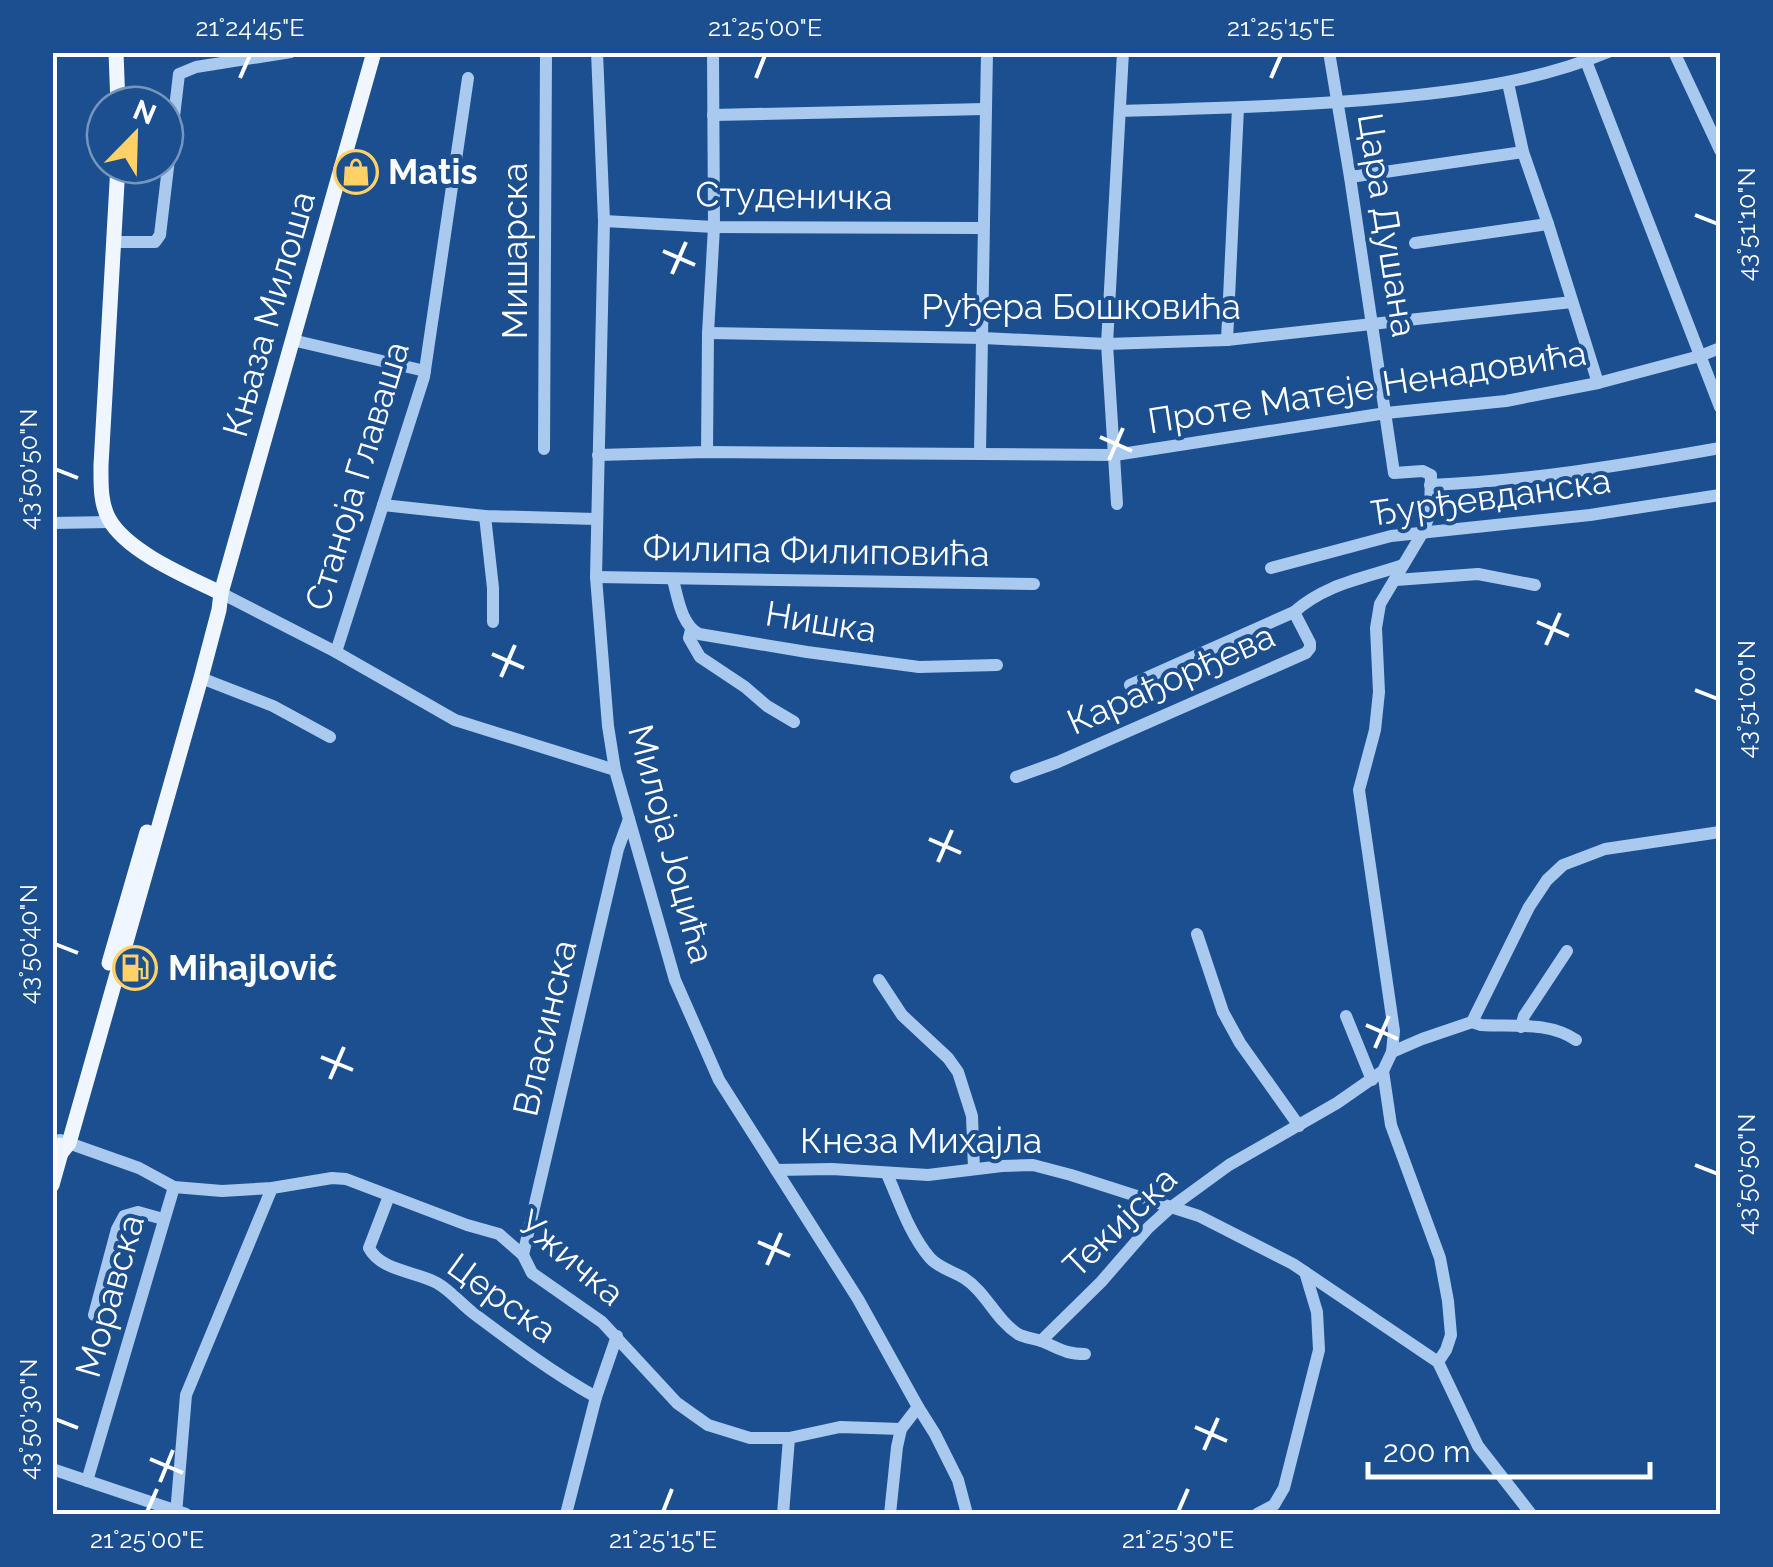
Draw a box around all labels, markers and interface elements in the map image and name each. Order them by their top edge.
text: 21°24'45"E [195,12,305,42]
text: 21°25'00"E [708,12,822,42]
text: 21°25'15"E [1227,12,1335,42]
north arrow [85,85,185,185]
text: N [128,93,161,132]
street label: Цара Душана [1350,110,1425,340]
shop icon: Matis [333,149,379,195]
place label: Matis [388,151,478,192]
street label: Мишарска [494,163,535,339]
text: 43°51'10"N [1731,167,1761,281]
street label: Студеничка [695,173,893,218]
street label: Књаза Милоша [214,187,323,441]
street label: Руђера Бошковића [921,286,1241,327]
street label: Проте Матеје Ненадовића [1145,332,1589,441]
street label: Станоја Главаша [296,337,417,615]
text: 43°50'50"N [13,408,43,530]
street label: Ђурђевданска [1369,459,1613,534]
street label: Филипа Филиповића [642,527,990,574]
street label: Нишка [763,593,879,650]
street label: Карађорђева [1061,615,1281,743]
text: 43°51'00"N [1731,640,1761,758]
street label: Милоја Јоцића [620,720,723,968]
text: 43°50'40"N [13,884,43,1004]
street label: Власинска [504,936,585,1120]
fuel station icon: Mihajlović [112,945,158,991]
place label: Mihajlović [168,947,337,988]
text: 43°50'50"N [1731,1113,1761,1235]
street label: Кнеза Михајла [800,1120,1042,1161]
street label: Текијска [1055,1158,1185,1285]
street label: Ужичка [510,1202,632,1314]
street label: Моравска [67,1210,152,1382]
street label: Церска [440,1245,565,1351]
text: 43°50'30"N [13,1358,43,1480]
scale bar [1368,1417,1650,1479]
text: 200 m [1383,1434,1471,1469]
text: 21°25'00"E [90,1524,204,1554]
text: 21°25'15"E [609,1524,717,1554]
text: 21°25'30"E [1122,1524,1234,1554]

